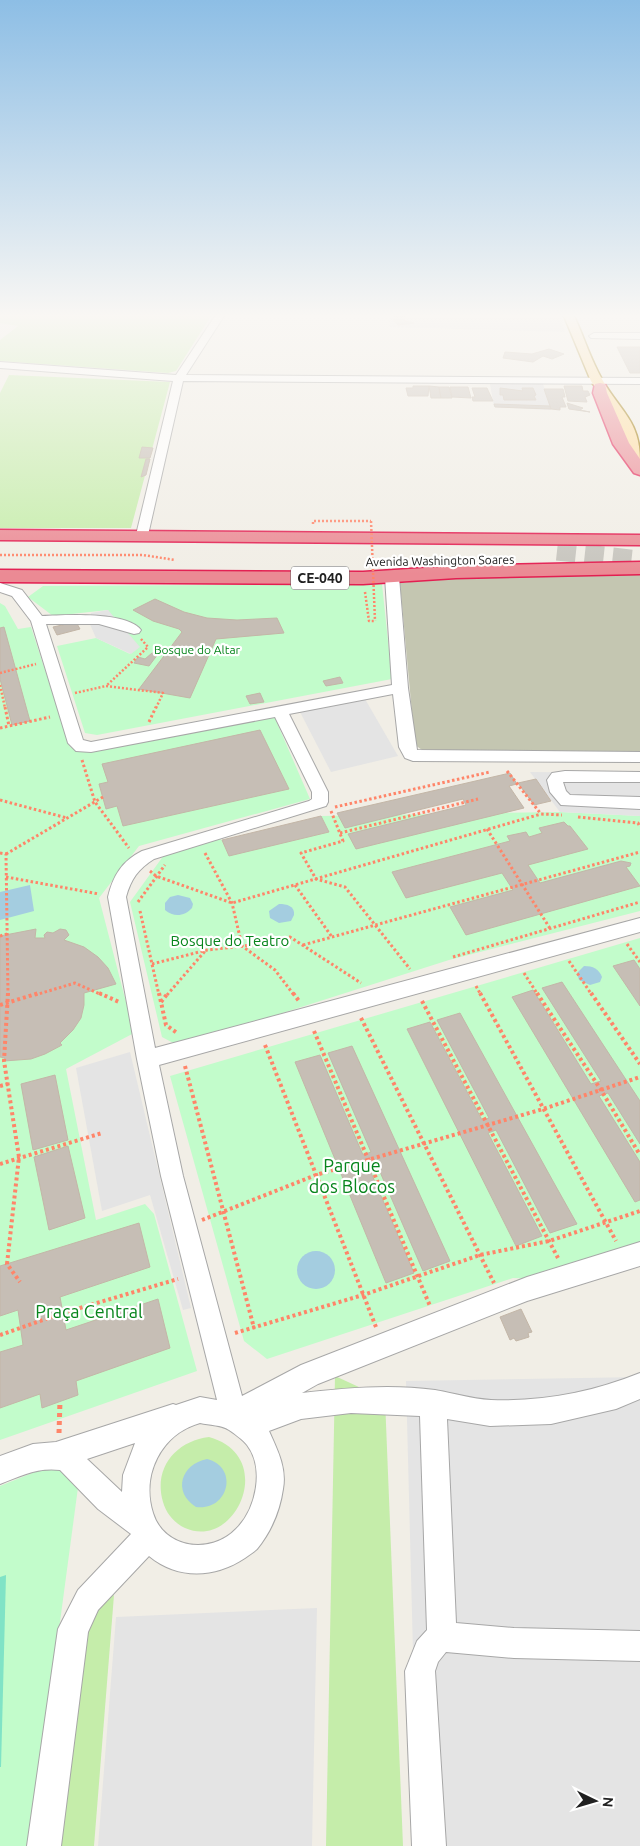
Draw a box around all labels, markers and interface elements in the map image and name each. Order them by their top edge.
street label: Avenida Washington Soares [366,553,514,568]
road number: CE-040 [291,566,349,590]
park label: Bosque do Altar [154,643,241,656]
park label: Bosque do Teatro [171,932,289,949]
park label: Parque dos Blocos [309,1155,395,1196]
park label: Praça Central [35,1301,143,1321]
north arrow [570,1776,620,1826]
text: N [600,1796,616,1808]

